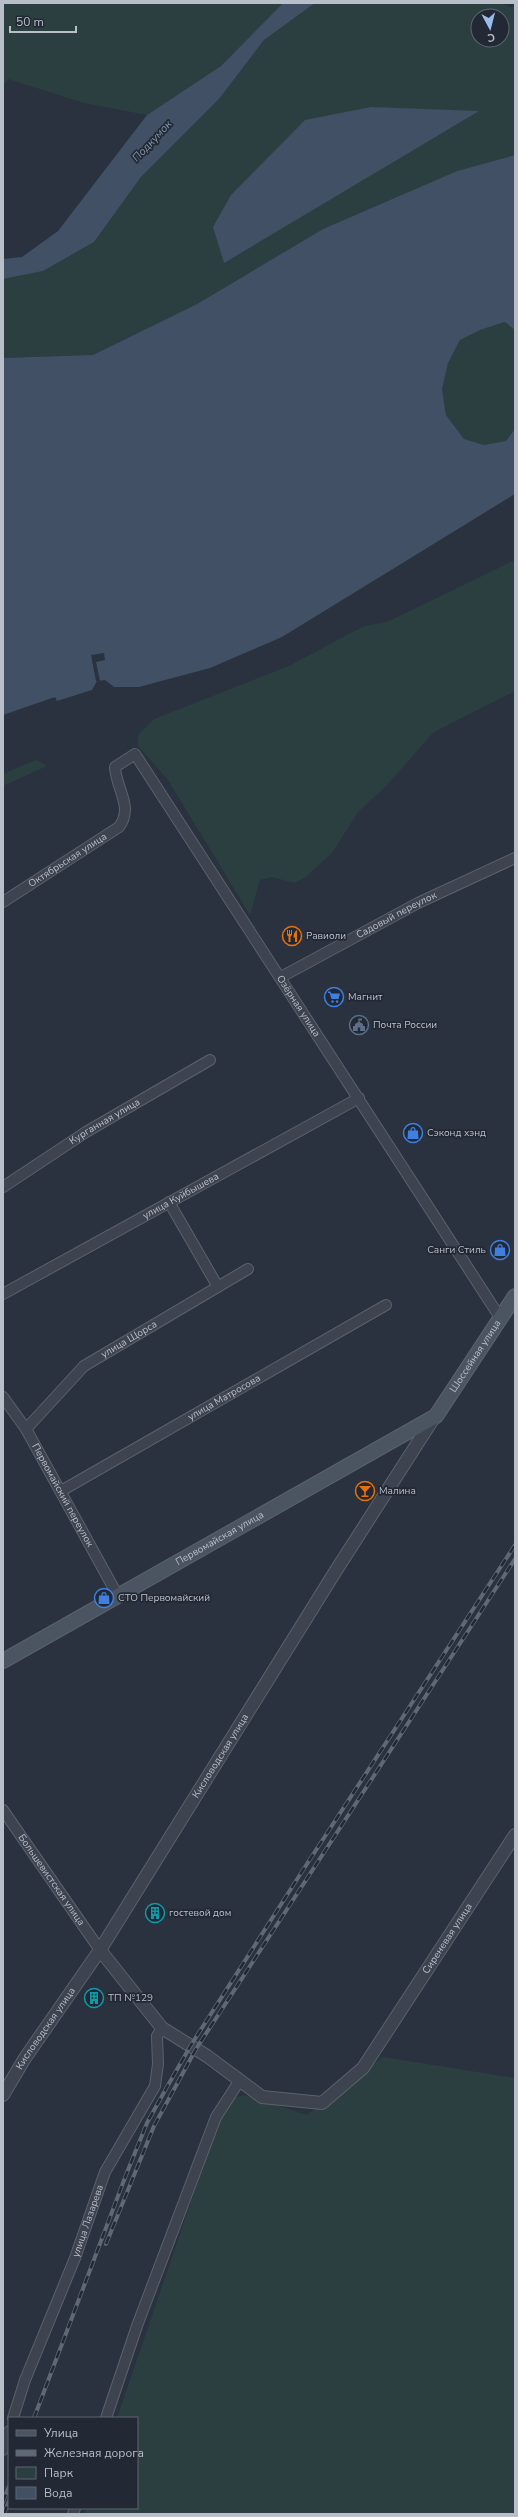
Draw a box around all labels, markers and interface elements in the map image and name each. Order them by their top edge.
scale bar [10,8,76,34]
north arrow [470,8,510,48]
text: 50 m [16,14,44,30]
text: С [486,30,496,45]
water label: Подкумок [129,117,175,165]
street label: Октябрьская улица [26,830,110,891]
street label: Садовый переулок [354,888,440,942]
restaurant icon: Равиоли [281,925,303,947]
place label: Равиоли [306,929,346,943]
street label: Озёрная улица [273,972,324,1040]
supermarket icon: Магнит [323,986,345,1008]
place label: Магнит [348,990,383,1004]
public building icon: Почта России [348,1014,370,1036]
place label: Почта России [373,1018,437,1032]
street label: Курганная улица [67,1095,143,1148]
shop icon: Сэконд хэнд [402,1122,424,1144]
place label: Сэконд хэнд [427,1126,486,1140]
street label: улица Куйбышева [140,1169,221,1223]
shop icon: Санги Стиль [489,1239,511,1261]
place label: Санги Стиль [427,1243,486,1257]
street label: улица Щорса [98,1317,160,1361]
street label: Шоссейная улица [446,1317,504,1395]
street label: улица Матросова [185,1371,263,1424]
street label: Первомайский переулок [28,1441,97,1550]
bar icon: Малина [354,1480,376,1502]
place label: Малина [379,1484,416,1498]
street label: Первомайская улица [173,1508,266,1569]
shop icon: СТО Первомайский [93,1587,115,1609]
place label: СТО Первомайский [118,1591,210,1605]
street label: Кисловодская улица [189,1711,252,1801]
street label: Большевистская улица [15,1831,88,1928]
street label: Сиреневая улица [419,1900,476,1977]
building icon: гостевой дом [144,1902,166,1924]
place label: гостевой дом [169,1906,231,1920]
street label: Кисловодская улица [13,1985,79,2072]
building icon: ТП №129 [83,1987,105,2009]
place label: ТП №129 [108,1991,153,2005]
street label: улица Лазарева [69,2183,107,2259]
legend [8,2417,138,2509]
text: Улица [43,2425,78,2441]
text: Железная дорога [44,2445,144,2461]
text: Парк [44,2465,74,2481]
text: Вода [44,2485,72,2501]

